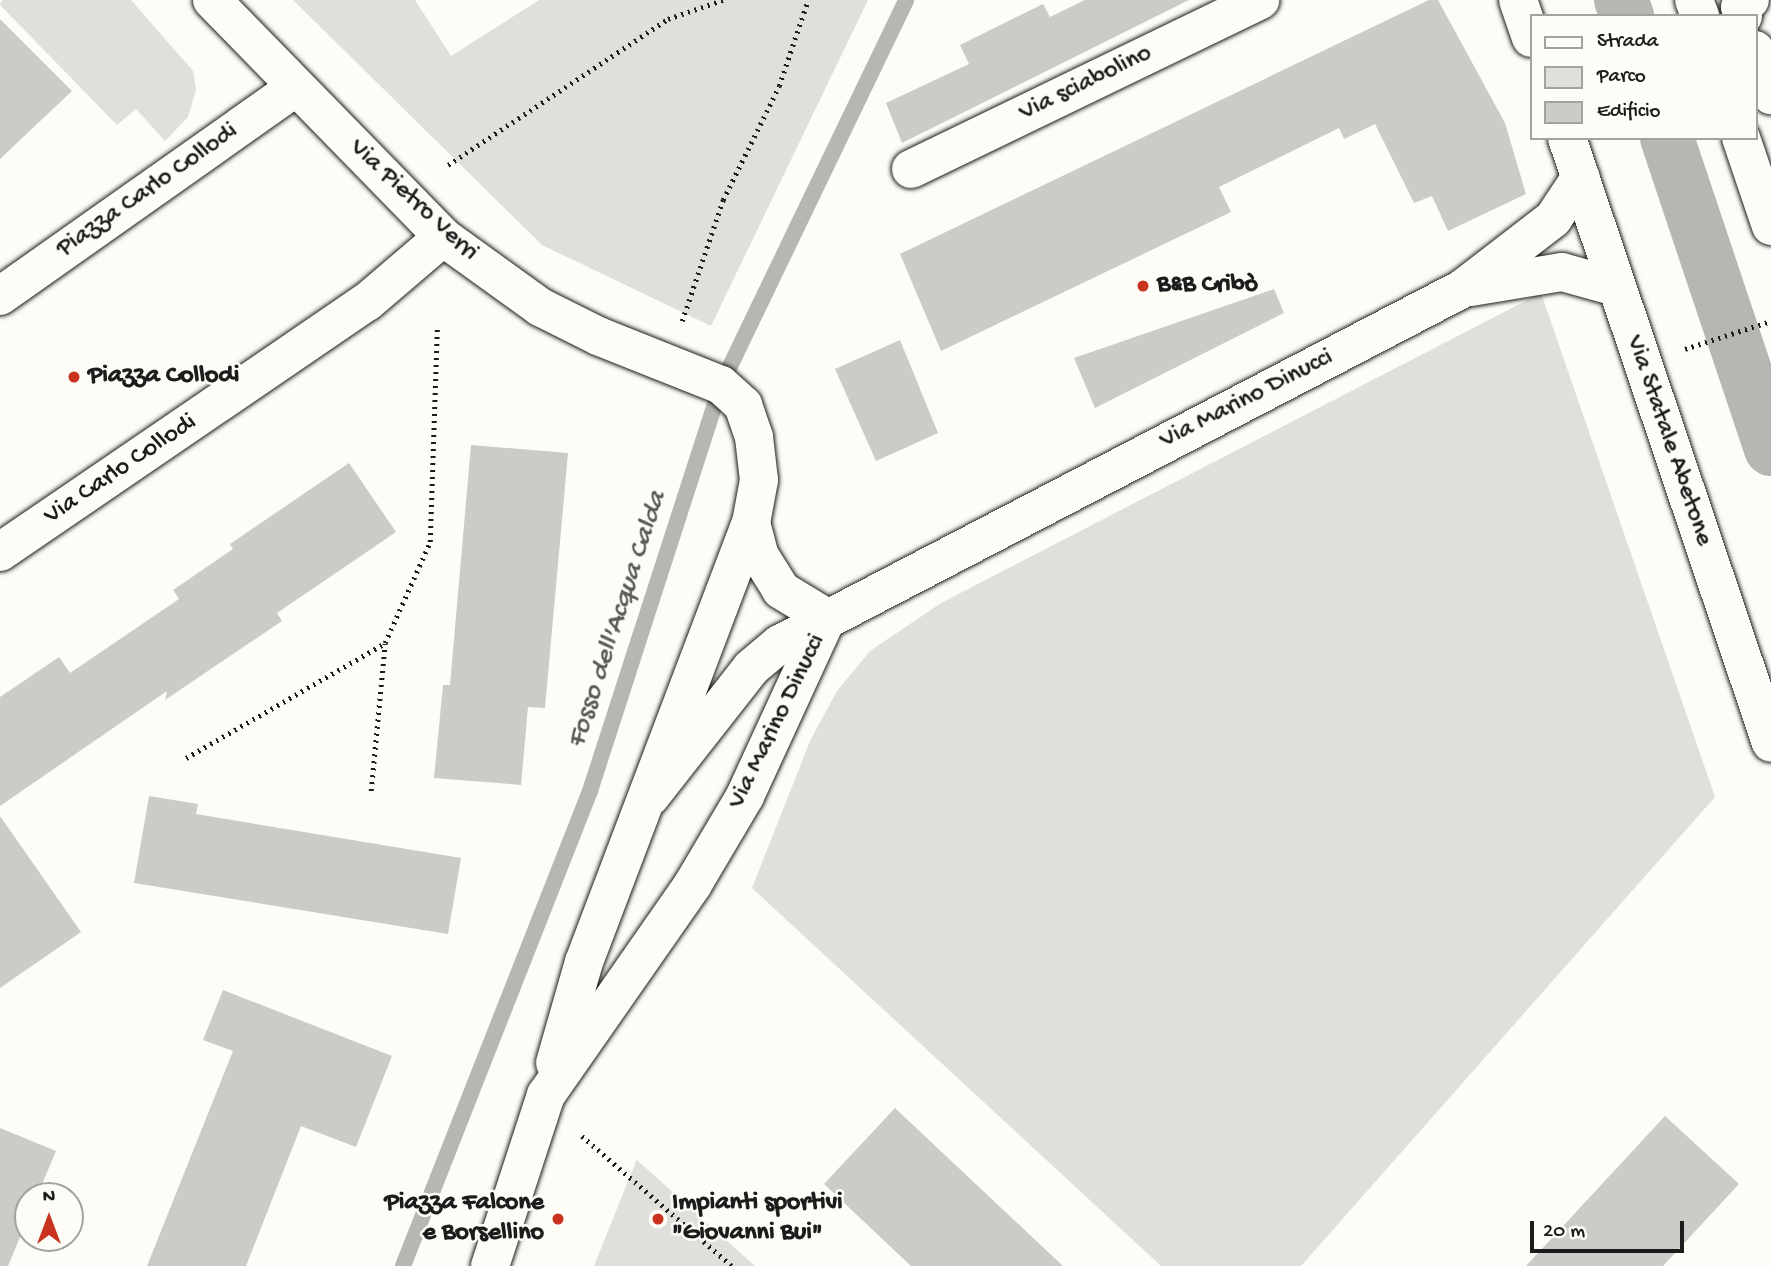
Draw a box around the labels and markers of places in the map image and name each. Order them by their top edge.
place label: B&B Cribò [1157,270,1258,302]
marker: B&B Cribò [1135,278,1151,294]
place label: Piazza Collodi [88,361,239,393]
marker: Piazza Collodi [66,369,82,385]
place label: Piazza Falcone e Borsellino [384,1188,544,1250]
place label: Impianti sportivi "Giovanni Bui" [672,1188,843,1250]
marker: Piazza Falcone e Borsellino [550,1211,566,1227]
marker: Impianti sportivi "Giovanni Bui" [650,1211,666,1227]

